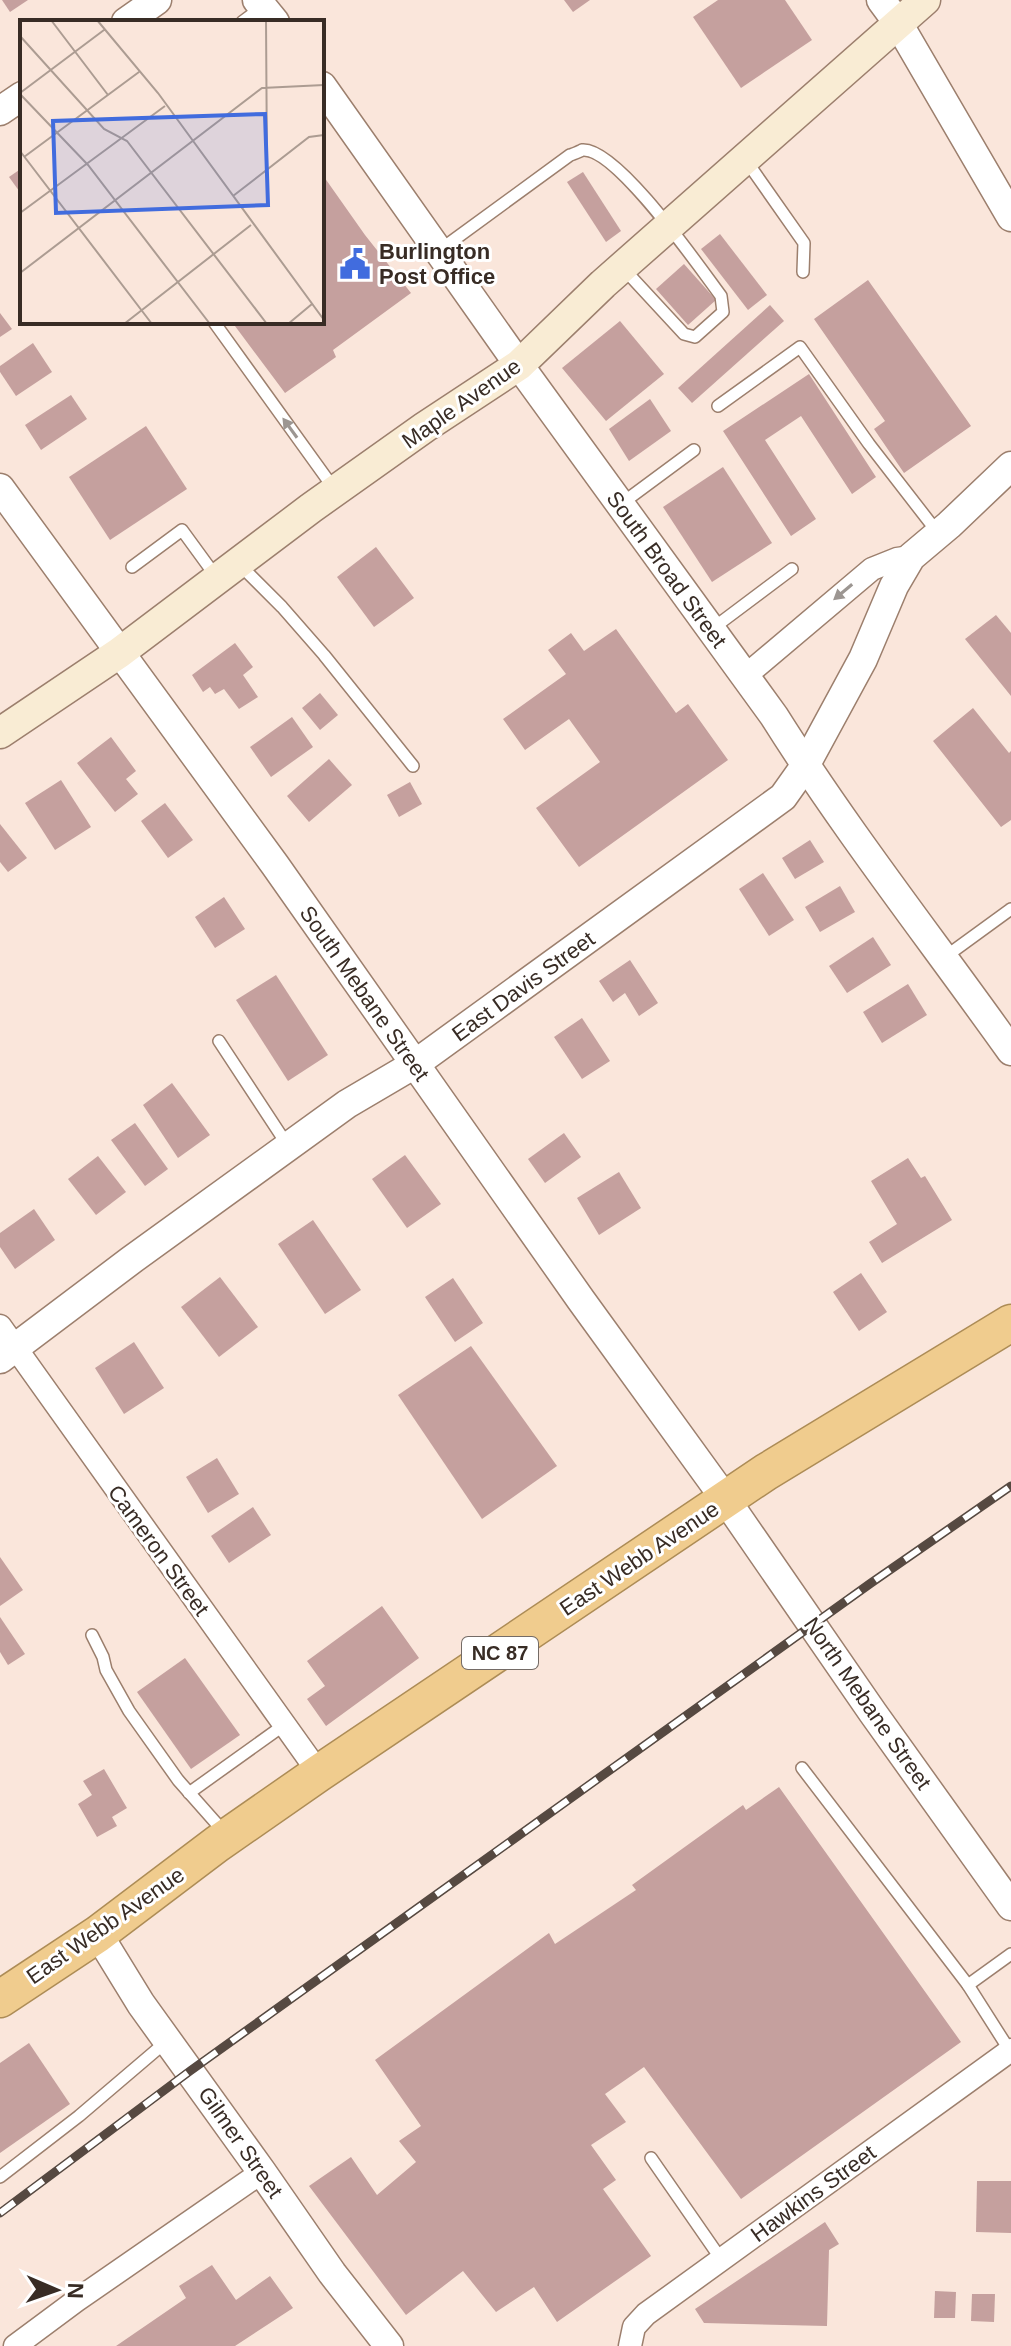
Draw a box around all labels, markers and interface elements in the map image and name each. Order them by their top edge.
inset map [20,20,324,324]
place label: Burlington Post Office [379,239,495,289]
public building icon: Burlington Post Office [338,247,372,281]
street label: Maple Avenue [397,353,525,454]
one-way arrow [283,417,298,438]
street label: South Broad Street [601,486,732,652]
one-way arrow [834,583,854,600]
street label: South Mebane Street [295,901,434,1086]
street label: East Davis Street [447,926,599,1046]
street label: Cameron Street [103,1480,214,1620]
street label: East Webb Avenue [555,1496,724,1621]
street label: North Mebane Street [799,1612,936,1794]
road number: NC 87 [462,1637,538,1669]
street label: East Webb Avenue [22,1862,189,1989]
street label: Gilmer Street [193,2082,288,2203]
street label: Hawkins Street [746,2140,880,2247]
north arrow [16,2250,96,2330]
text: N [63,2282,88,2299]

